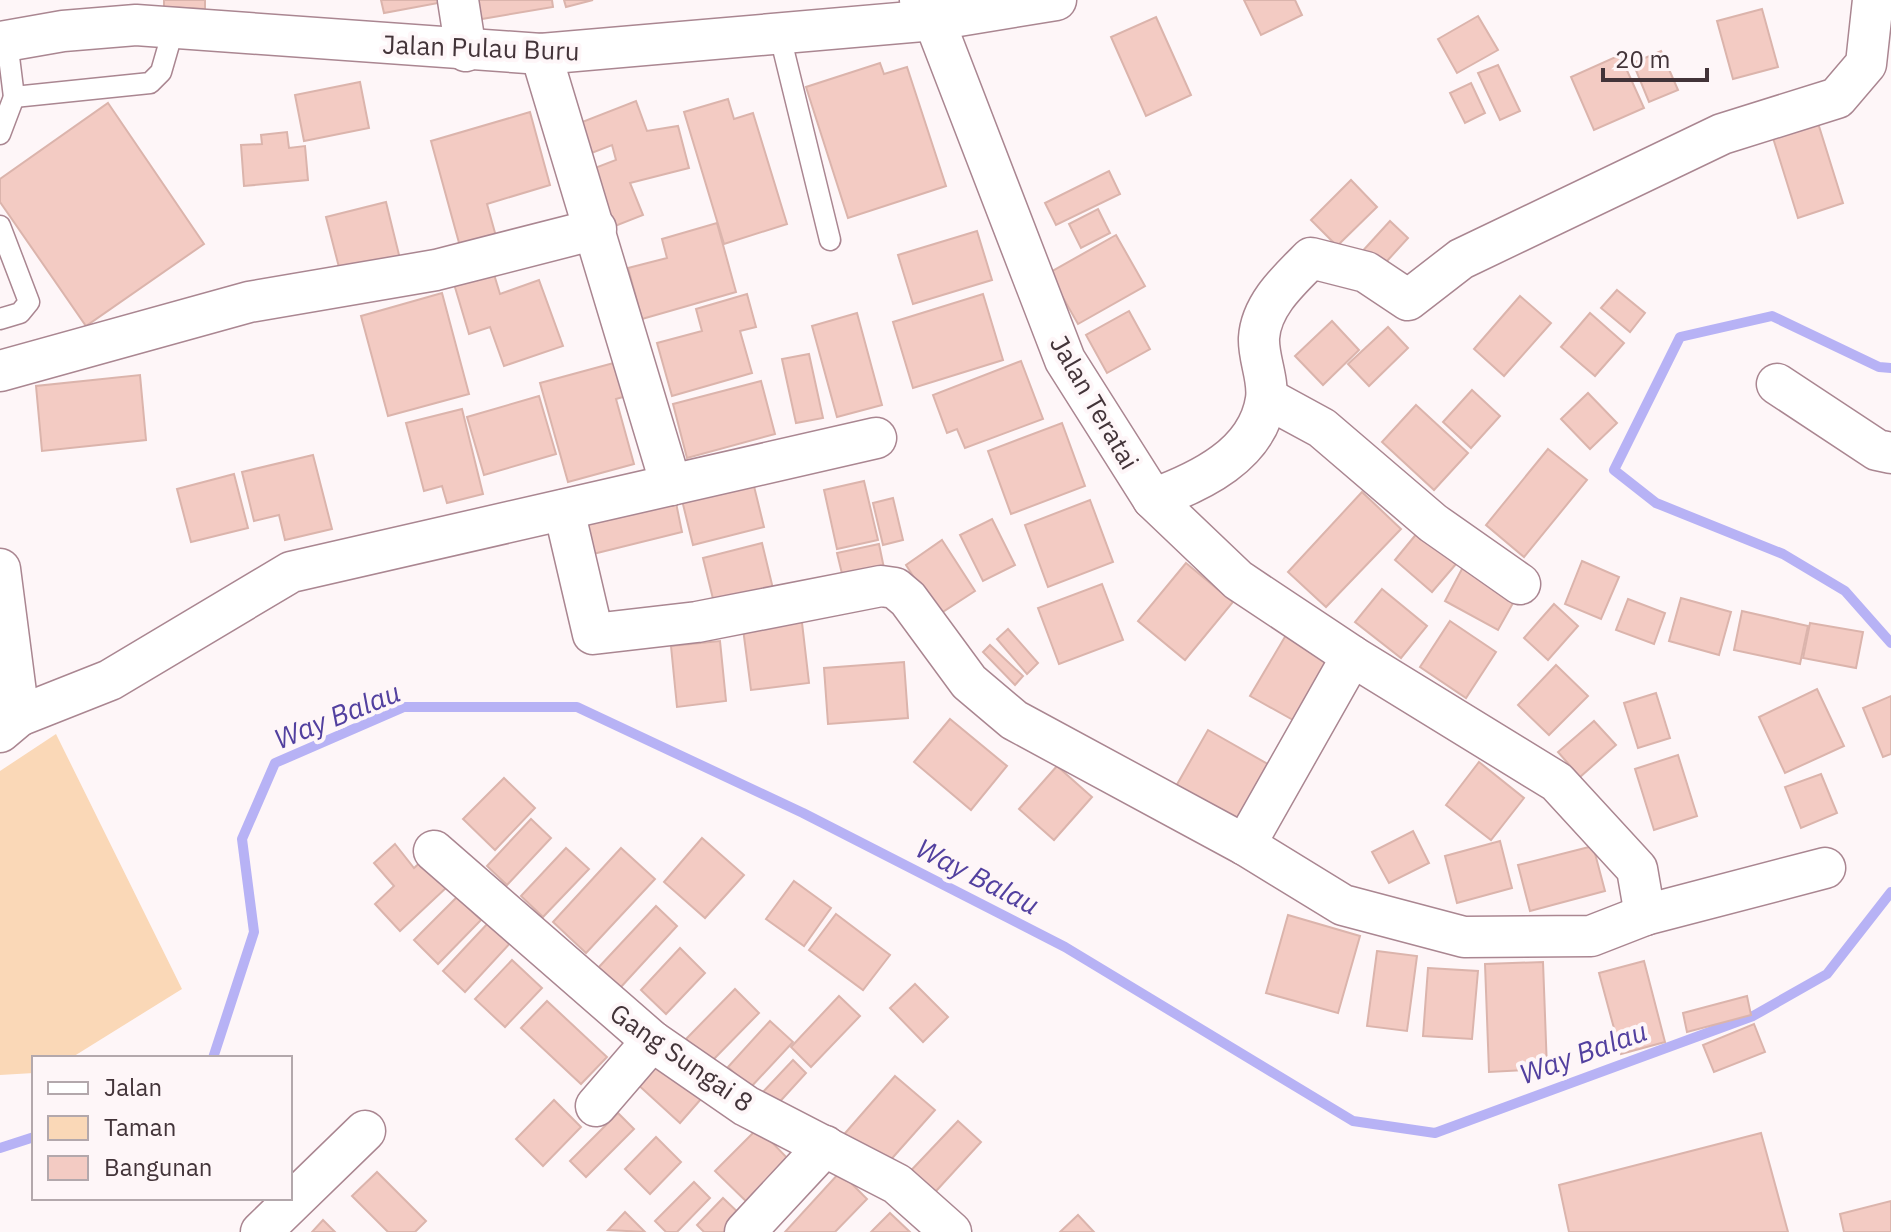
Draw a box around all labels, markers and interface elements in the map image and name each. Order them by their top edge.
street label: Jalan Pulau Buru [382,27,580,67]
scale bar [1603,32,1707,82]
text: 20 m [1615,43,1670,75]
street label: Jalan Teratai [1043,329,1147,475]
water label: Way Balau [268,673,406,757]
water label: Way Balau [910,829,1046,923]
street label: Gang Sungai 8 [604,995,760,1119]
water label: Way Balau [1514,1012,1652,1092]
legend [32,1056,292,1200]
text: Jalan [104,1071,162,1103]
text: Taman [104,1111,176,1143]
text: Bangunan [104,1151,212,1183]

